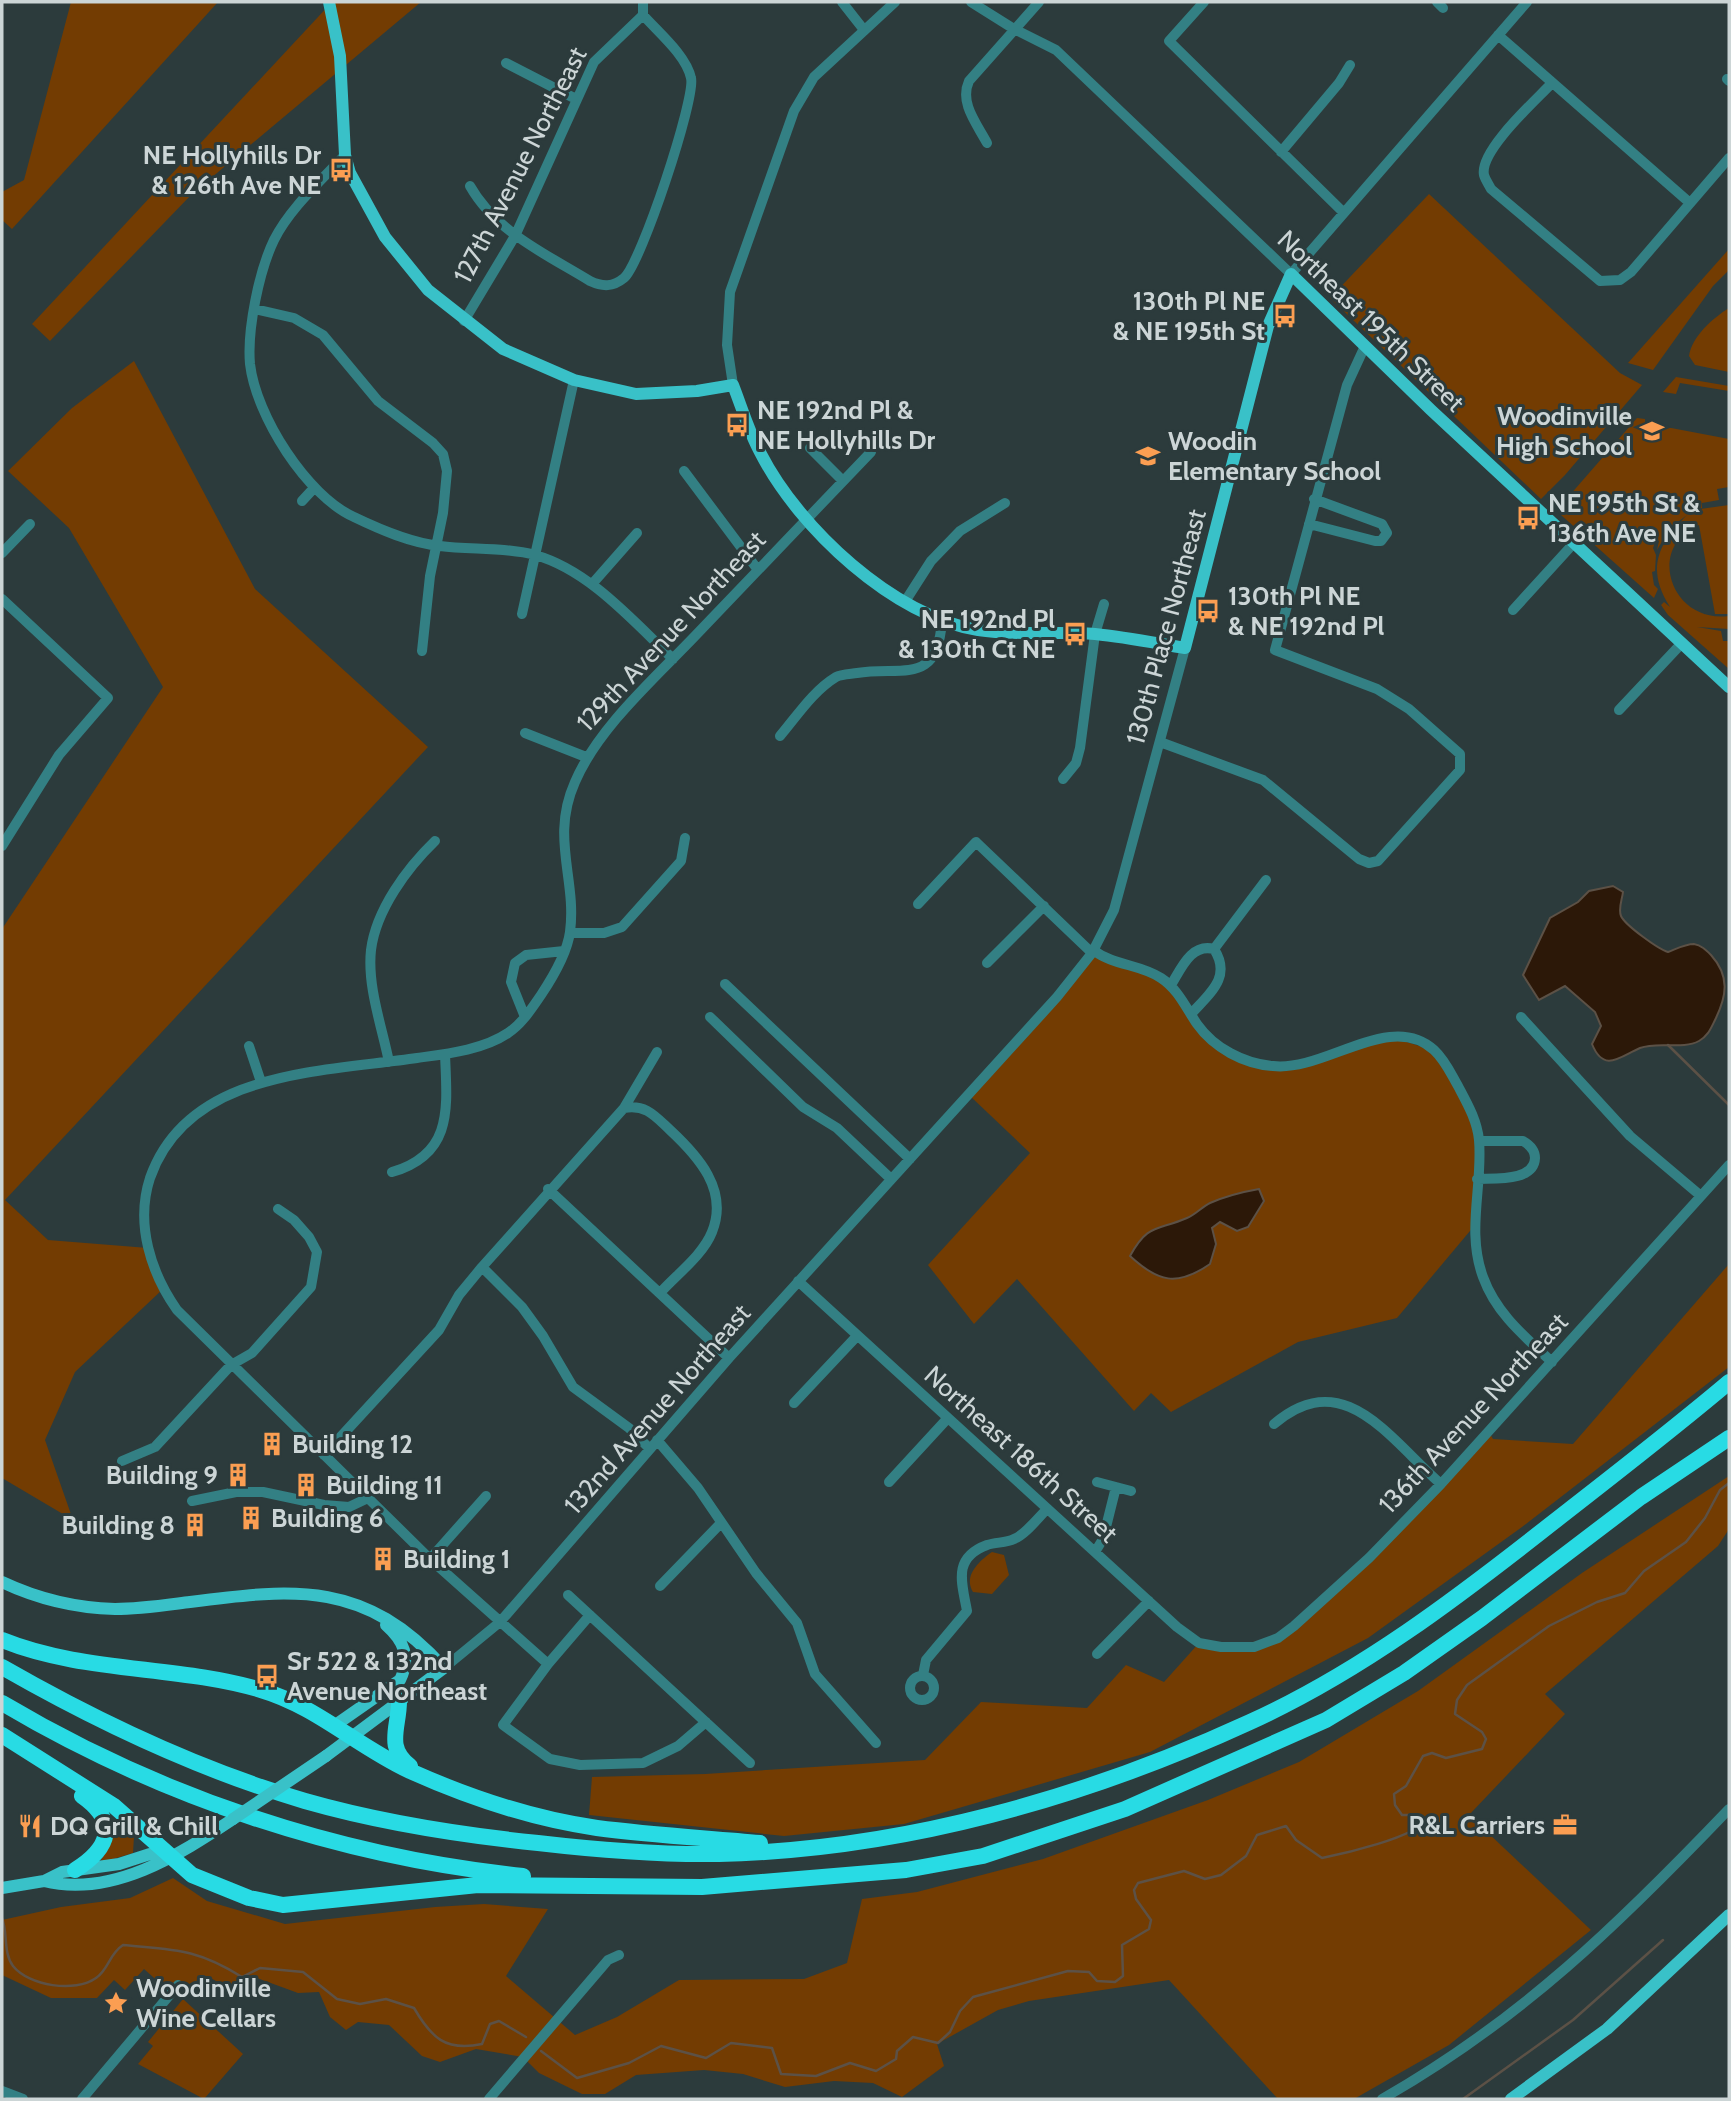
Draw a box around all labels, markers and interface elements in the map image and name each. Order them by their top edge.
street label: 127th Avenue Northeast [447,41,594,288]
place label: NE Hollyhills Dr & 126th Ave NE [143,139,321,201]
bus stop icon: NE Hollyhills Dr & 126th Ave NE [327,156,355,184]
street label: Northeast 195th Street [1271,224,1471,419]
place label: 130th Pl NE & NE 195th St [1113,285,1265,347]
bus stop icon: 130th Pl NE & NE 195th St [1271,302,1299,330]
place label: NE 192nd Pl & NE Hollyhills Dr [757,394,936,456]
place label: Woodinville High School [1496,400,1632,462]
bus stop icon: NE 192nd Pl & NE Hollyhills Dr [723,411,751,439]
school or university icon: Woodinville High School [1638,417,1666,445]
place label: Woodin Elementary School [1168,425,1381,487]
school or university icon: Woodin Elementary School [1134,442,1162,470]
place label: NE 195th St & 136th Ave NE [1548,487,1701,549]
bus stop icon: NE 195th St & 136th Ave NE [1514,504,1542,532]
street label: 130th Place Northeast [1119,506,1213,748]
street label: 129th Avenue Northeast [570,524,772,738]
place label: 130th Pl NE & NE 192nd Pl [1228,580,1385,642]
bus stop icon: 130th Pl NE & NE 192nd Pl [1194,597,1222,625]
place label: NE 192nd Pl & 130th Ct NE [898,603,1055,665]
bus stop icon: NE 192nd Pl & 130th Ct NE [1061,620,1089,648]
street label: 132nd Avenue Northeast [557,1297,757,1521]
street label: 136th Avenue Northeast [1372,1306,1575,1520]
street label: Northeast 186th Street [918,1359,1124,1549]
place label: Building 12 [292,1428,413,1460]
building icon: Building 12 [258,1430,286,1458]
place label: Building 9 [106,1459,218,1491]
building icon: Building 9 [224,1461,252,1489]
place label: Building 11 [326,1469,443,1501]
building icon: Building 11 [292,1471,320,1499]
place label: Building 6 [271,1502,383,1534]
building icon: Building 6 [237,1504,265,1532]
place label: Building 8 [62,1509,175,1541]
building icon: Building 8 [181,1511,209,1539]
place label: Building 1 [403,1543,510,1575]
building icon: Building 1 [369,1545,397,1573]
place label: Sr 522 & 132nd Avenue Northeast [287,1645,487,1707]
bus stop icon: Sr 522 & 132nd Avenue Northeast [253,1662,281,1690]
place label: R&L Carriers [1408,1809,1545,1841]
place label: DQ Grill & Chill [50,1810,218,1842]
office icon: R&L Carriers [1551,1811,1579,1839]
restaurant icon: DQ Grill & Chill [16,1812,44,1840]
place label: Woodinville Wine Cellars [136,1972,276,2034]
place icon: Woodinville Wine Cellars [102,1989,130,2017]

